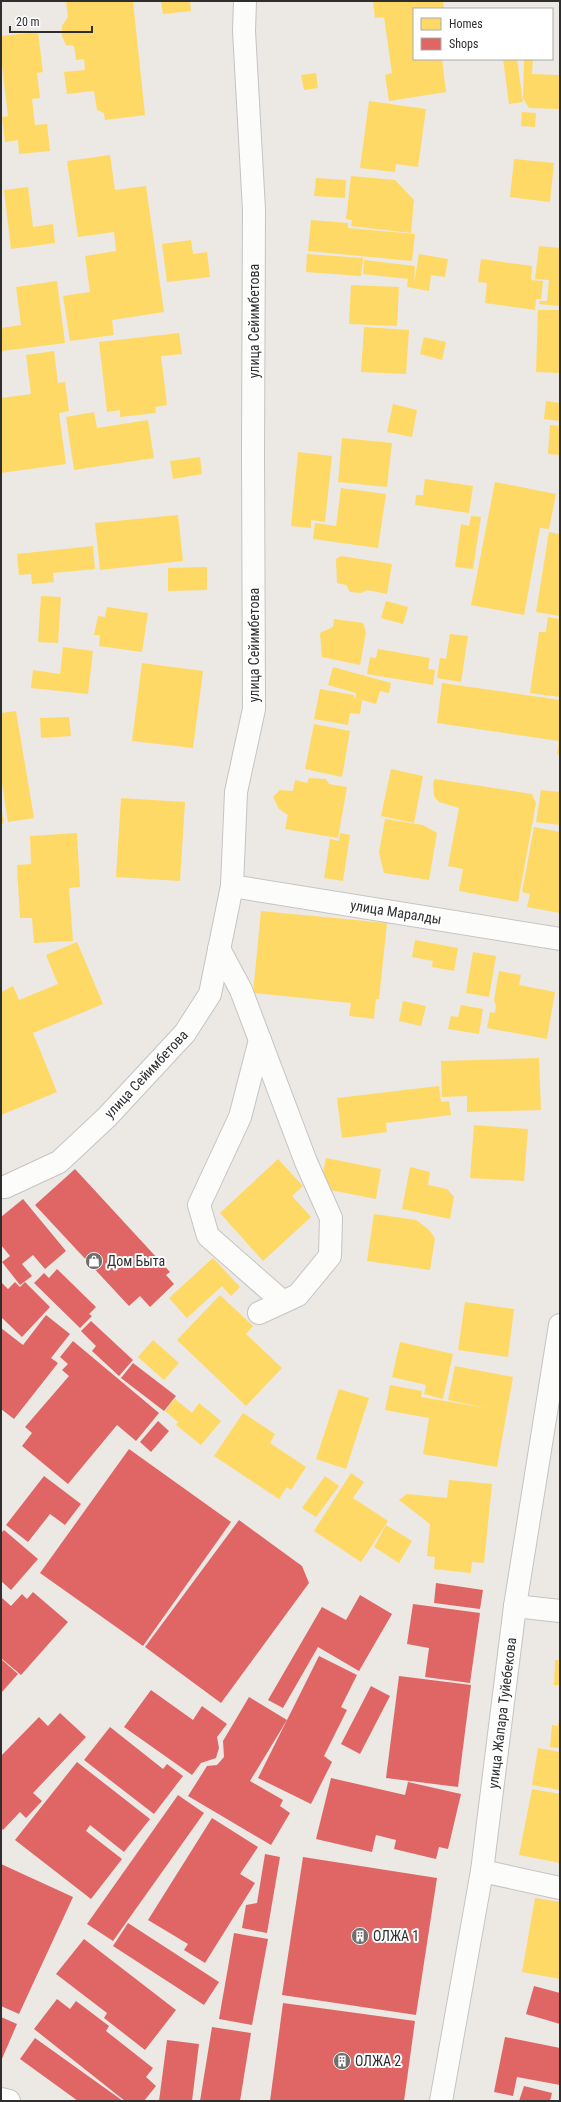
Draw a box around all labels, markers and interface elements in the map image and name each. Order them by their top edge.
scale bar [10,8,92,34]
legend [413,8,553,60]
text: 20 m [16,15,40,29]
text: Homes [449,17,483,31]
text: Shops [449,37,478,51]
street label: улица Сейимбетова [246,264,262,378]
street label: улица Сейимбетова [246,588,262,702]
street label: улица Маралды [349,897,443,927]
street label: улица Сейимбетова [101,1027,191,1121]
shop icon: Дом Быта [84,1251,104,1271]
place label: Дом Быта [107,1253,165,1269]
street label: улица Жапара Туйебекова [485,1636,519,1790]
building icon: ОЛЖА 1 [350,1926,370,1946]
place label: ОЛЖА 1 [373,1928,419,1944]
building icon: ОЛЖА 2 [332,2051,352,2071]
place label: ОЛЖА 2 [355,2053,401,2069]

